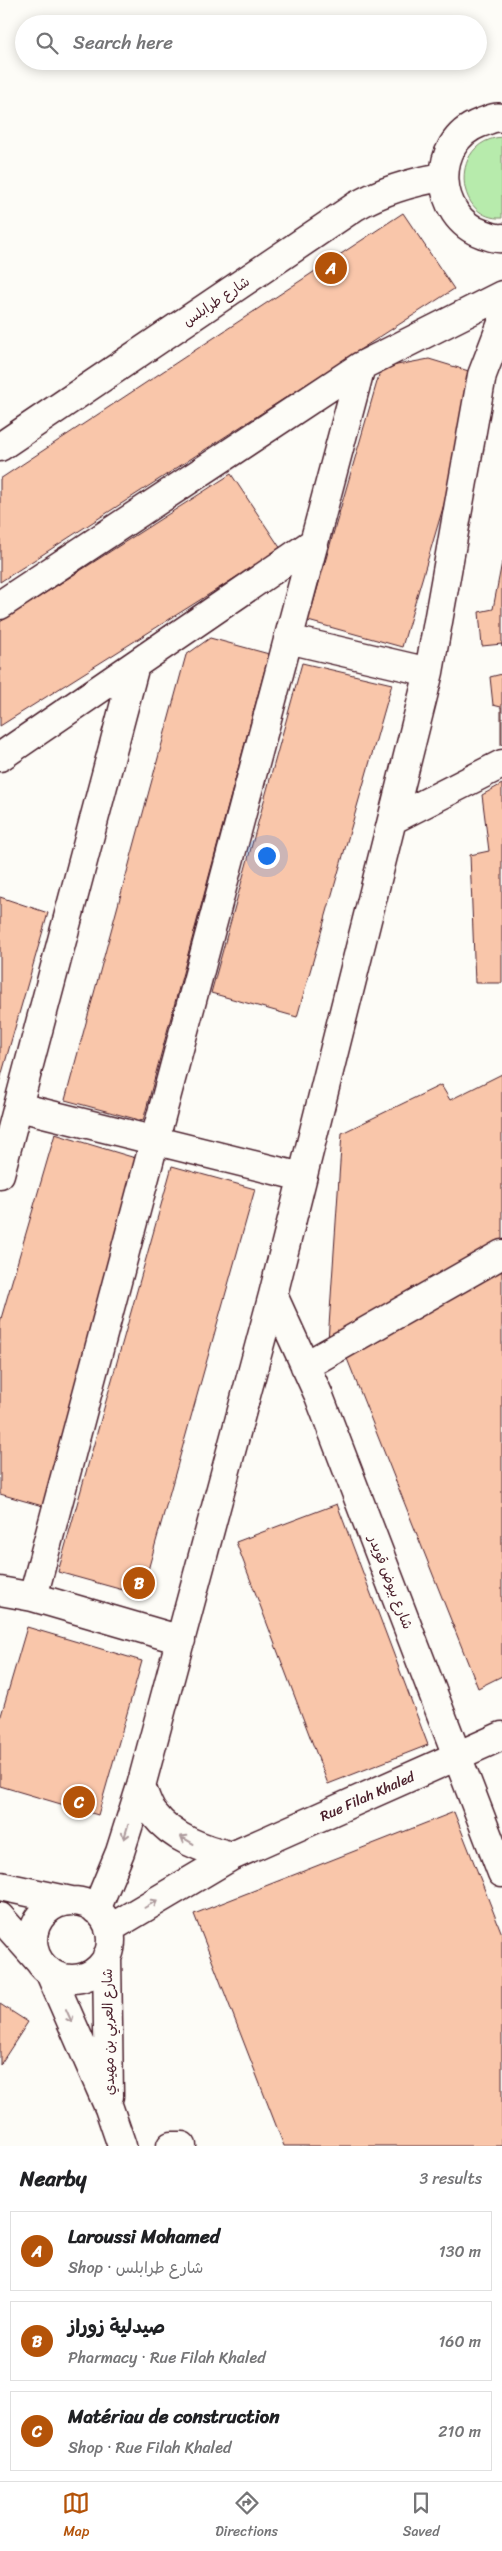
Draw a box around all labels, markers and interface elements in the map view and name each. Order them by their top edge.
search box [15,15,487,70]
text: Search here [73,26,173,59]
icon: search [33,29,61,57]
pin: A [315,249,347,287]
street label: شارع طرابلس [177,270,255,333]
your location [254,843,280,869]
street label: شارع بيوض قويدر [361,1531,420,1633]
pin: B [123,1564,155,1602]
street label: Rue Filah Khaled [316,1764,420,1828]
pin: C [63,1783,95,1821]
one-way arrow [121,1824,131,1840]
one-way arrow [180,1835,194,1845]
one-way arrow [143,1899,157,1909]
street label: شارع العربي بن مهيدي [95,1968,122,2096]
one-way arrow [64,2008,74,2023]
text: Nearby [20,2160,86,2198]
text: 3 results [419,2164,482,2193]
text: Laroussi Mohamed [68,2220,220,2253]
text: A [32,2237,42,2266]
text: 130 m [439,2237,481,2266]
text: Shop · شارع طرابلس [68,2253,204,2282]
text: صيدلية زوراز [68,2310,165,2343]
text: B [32,2327,42,2356]
text: 160 m [438,2327,481,2356]
text: Pharmacy · Rue Filah Khaled [68,2343,266,2372]
text: Matériau de construction [68,2400,279,2433]
text: C [32,2417,42,2446]
text: 210 m [438,2417,481,2446]
text: Shop · Rue Filah Khaled [68,2433,231,2462]
tab: Map [62,2489,90,2544]
tab: Directions [215,2489,278,2544]
tab: Saved [403,2489,440,2544]

